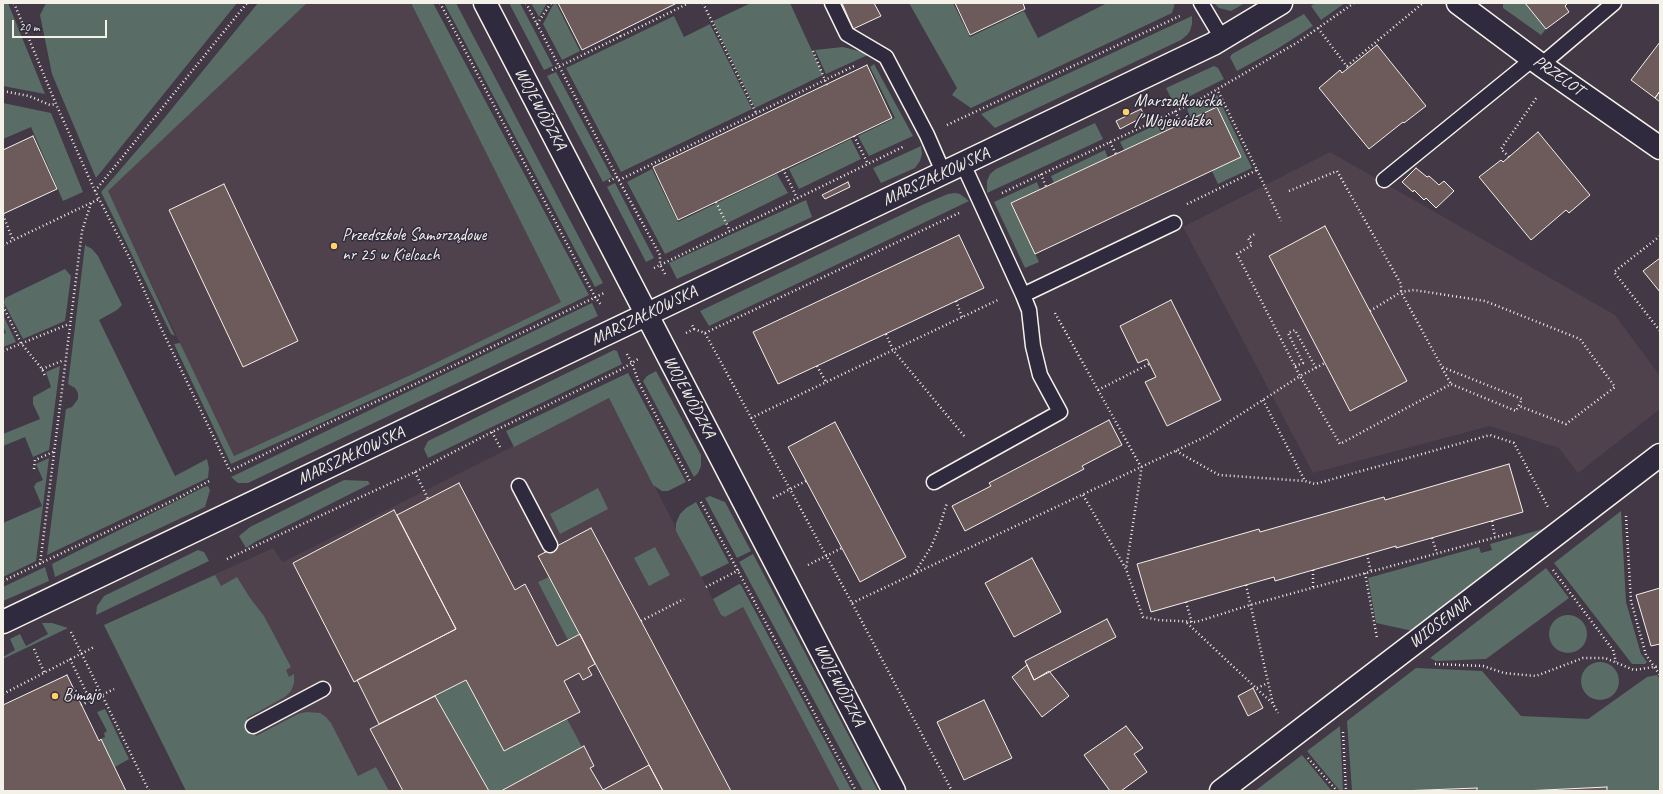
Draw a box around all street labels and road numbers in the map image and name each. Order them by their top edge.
street label: PRZELOT [1529,51,1587,101]
street label: WOJEWÓDZKA [510,64,570,154]
street label: MARSZAŁKOWSKA [879,143,993,211]
street label: MARSZAŁKOWSKA [588,282,700,350]
street label: WOJEWÓDZKA [659,352,719,442]
street label: MARSZAŁKOWSKA [294,422,408,490]
street label: WIOSENNA [1405,593,1475,653]
street label: WOJEWÓDZKA [809,640,869,730]

